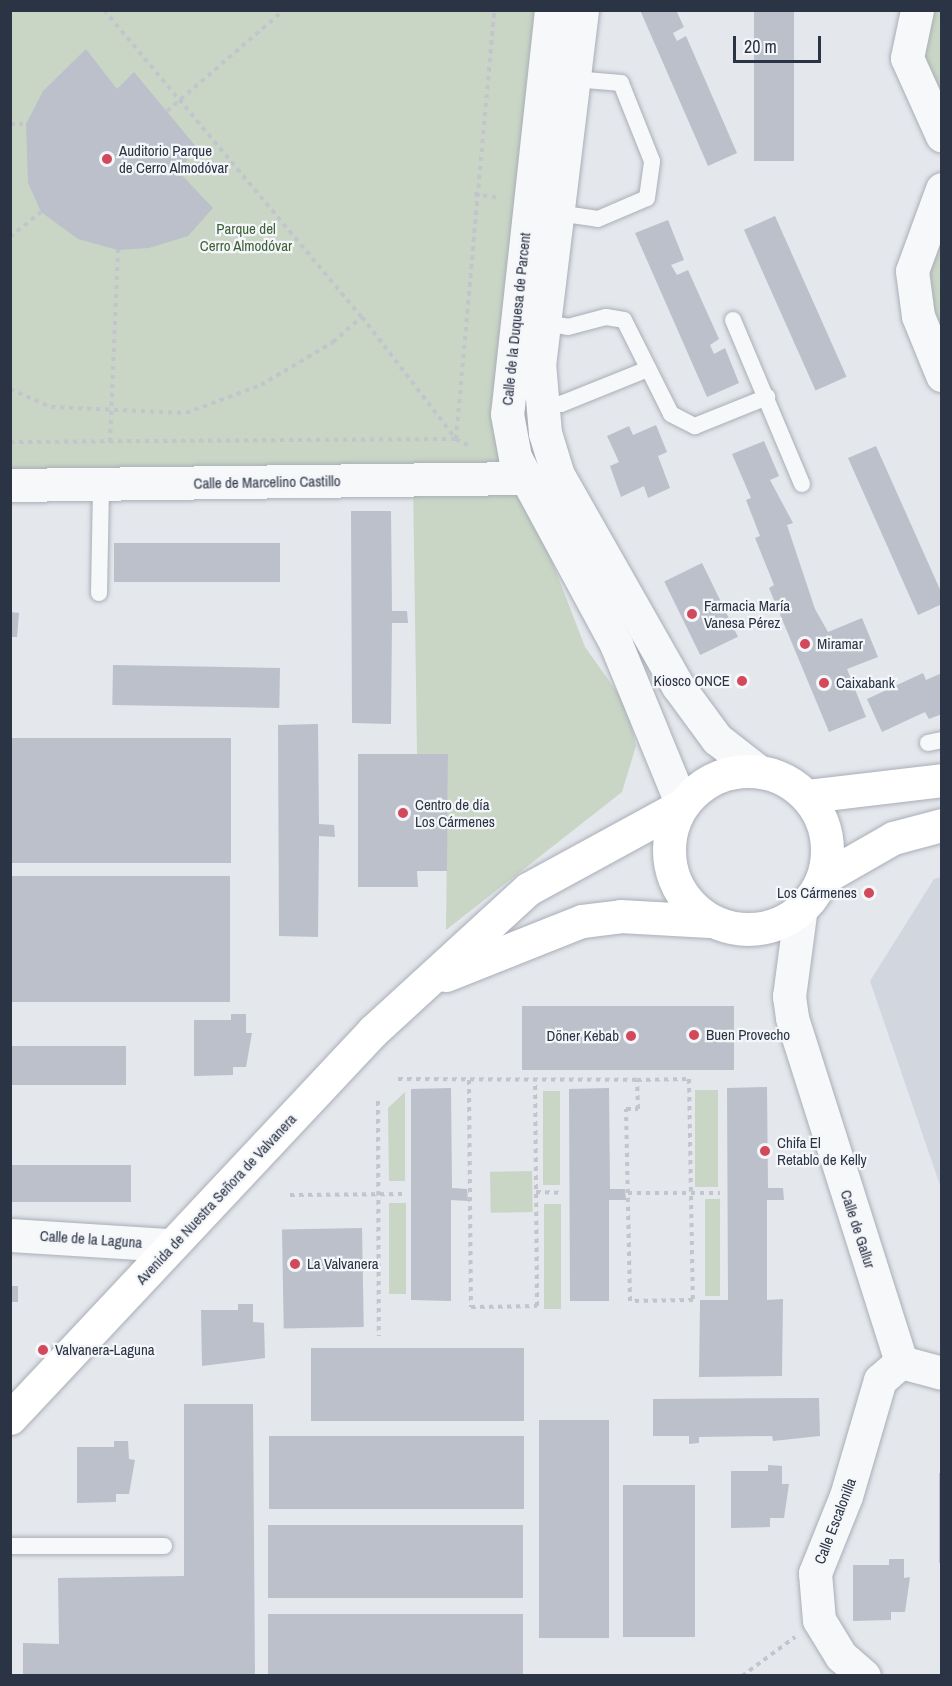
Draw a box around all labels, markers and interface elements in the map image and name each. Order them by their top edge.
scale bar [736,24,824,62]
text: 20 m [744,34,777,59]
place label: Auditorio Parque de Cerro Almodóvar [119,141,229,176]
marker: Auditorio Parque de Cerro Almodóvar [100,152,114,166]
park label: Parque del Cerro Almodóvar [200,219,292,254]
street label: Calle de la Duquesa de Parcent [498,232,534,406]
street label: Calle de Marcelino Castillo [193,472,341,492]
place label: Farmacia María Vanesa Pérez [704,596,790,631]
marker: Farmacia María Vanesa Pérez [685,607,699,621]
place label: Miramar [817,635,863,653]
marker: Miramar [798,637,812,651]
place label: Kiosco ONCE [653,672,730,690]
marker: Kiosco ONCE [735,674,749,688]
place label: Caixabank [836,674,895,692]
marker: Caixabank [817,676,831,690]
place label: Centro de día Los Cármenes [415,795,495,830]
marker: Centro de día Los Cármenes [396,806,410,820]
place label: Los Cármenes [777,884,857,902]
marker: Los Cármenes [862,886,876,900]
place label: Buen Provecho [706,1026,790,1044]
place label: Döner Kebab [547,1027,619,1045]
marker: Buen Provecho [687,1028,701,1042]
marker: Döner Kebab [624,1029,638,1043]
street label: Avenida de Nuestra Señora de Valvanera [132,1110,300,1288]
place label: Chifa El Retablo de Kelly [777,1133,867,1168]
marker: Chifa El Retablo de Kelly [758,1144,772,1158]
street label: Calle de Gallur [837,1188,879,1270]
street label: Calle de la Laguna [39,1226,143,1252]
place label: La Valvanera [307,1255,379,1273]
marker: La Valvanera [288,1257,302,1271]
place label: Valvanera-Laguna [55,1341,155,1359]
marker: Valvanera-Laguna [36,1343,50,1357]
street label: Calle Escalonilla [810,1475,860,1567]

